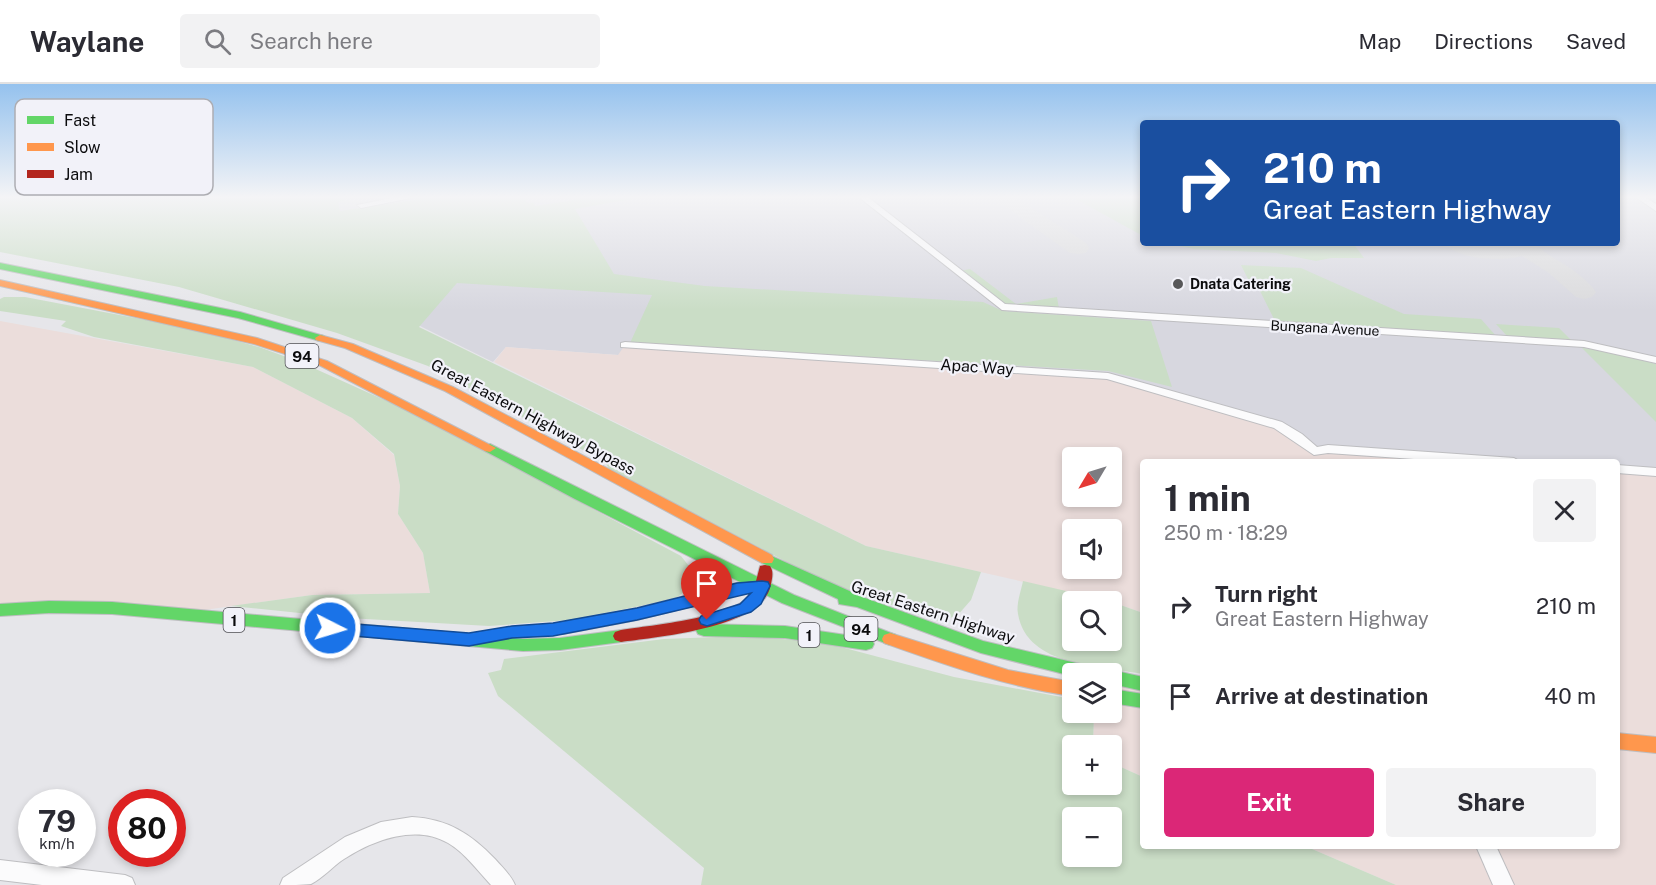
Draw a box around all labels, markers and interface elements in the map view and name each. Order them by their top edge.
search box [180,14,600,68]
text: Waylane [30,25,144,58]
icon: search [201,25,234,58]
text: Search here [249,28,373,54]
text: Map [1359,29,1401,54]
text: Directions [1434,29,1533,54]
text: Saved [1566,29,1626,54]
legend [15,99,213,195]
text: Fast [64,111,96,130]
text: Slow [64,138,101,157]
text: 210 m [1263,143,1382,192]
icon: right [1164,144,1242,222]
text: Jam [64,165,93,184]
text: Great Eastern Highway [1263,193,1551,225]
place label: Dnata Catering [1190,276,1291,292]
marker: Dnata Catering [1171,277,1185,291]
street label: Bungana Avenue [1270,317,1380,339]
road number: 94 [286,344,318,368]
street label: Great Eastern Highway Bypass [428,355,638,479]
street label: Apac Way [940,355,1015,379]
north arrow [1062,447,1122,507]
map controls [1062,447,1122,867]
text: 1 min [1164,477,1251,519]
button: close [1533,479,1596,542]
button: sound [1062,519,1122,579]
text: 250 m · 18:29 [1164,521,1288,545]
pin [681,558,732,620]
icon: arrive [690,567,723,600]
street label: Great Eastern Highway [849,577,1018,648]
text: Turn right [1215,581,1318,607]
icon: right [1164,590,1197,623]
button: search [1062,591,1122,651]
text: 210 m [1536,593,1596,619]
position arrow [298,596,362,660]
text: Great Eastern Highway [1215,607,1429,631]
road number: 1 [224,608,244,632]
road number: 94 [844,617,878,641]
road number: 1 [798,623,820,647]
button: layers [1062,663,1122,723]
icon: arrive [1164,680,1197,713]
text: Arrive at destination [1215,683,1428,709]
text: 40 m [1544,683,1596,709]
button: + [1062,735,1122,795]
button: Exit [1164,768,1374,837]
button: Share [1386,768,1596,837]
speed limit sign: 80 [108,789,186,867]
text: 79 [38,803,76,839]
button: − [1062,807,1122,867]
text: km/h [39,835,75,852]

